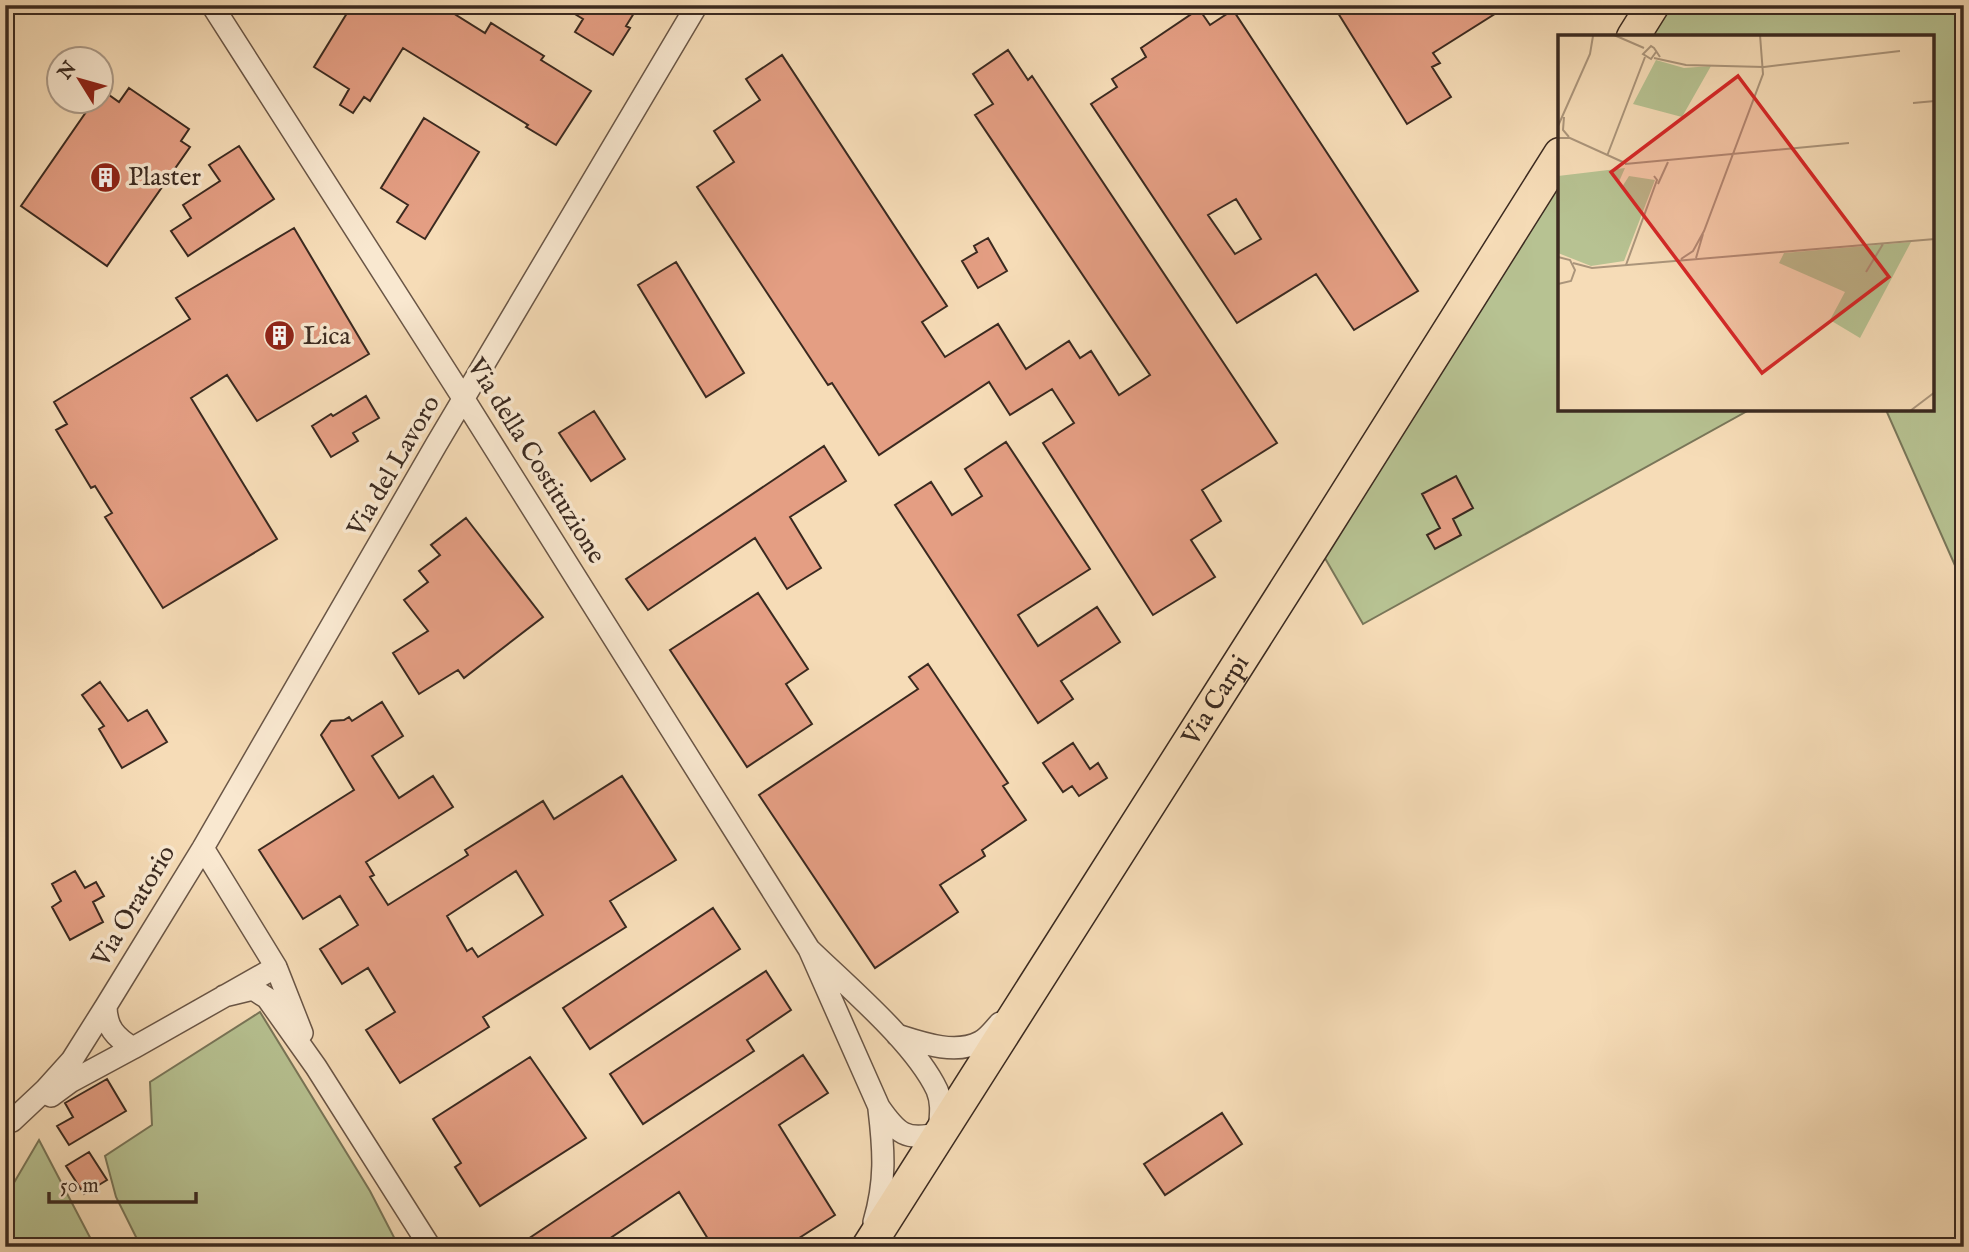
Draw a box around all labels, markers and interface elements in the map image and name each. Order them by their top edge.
inset map [1558,35,1934,411]
north arrow [46,46,116,116]
text: N [53,57,83,86]
building icon: Plaster [88,160,122,194]
place label: Plaster [128,161,201,194]
building icon: Lica [263,319,297,353]
place label: Lica [303,320,351,353]
street label: Via della Costituzione [459,351,613,570]
street label: Via del Lavoro [340,389,448,543]
street label: Via Carpi [1174,648,1257,752]
street label: Via Oratorio [84,839,183,974]
scale bar [49,1161,196,1205]
text: 50 m [60,1173,99,1200]

